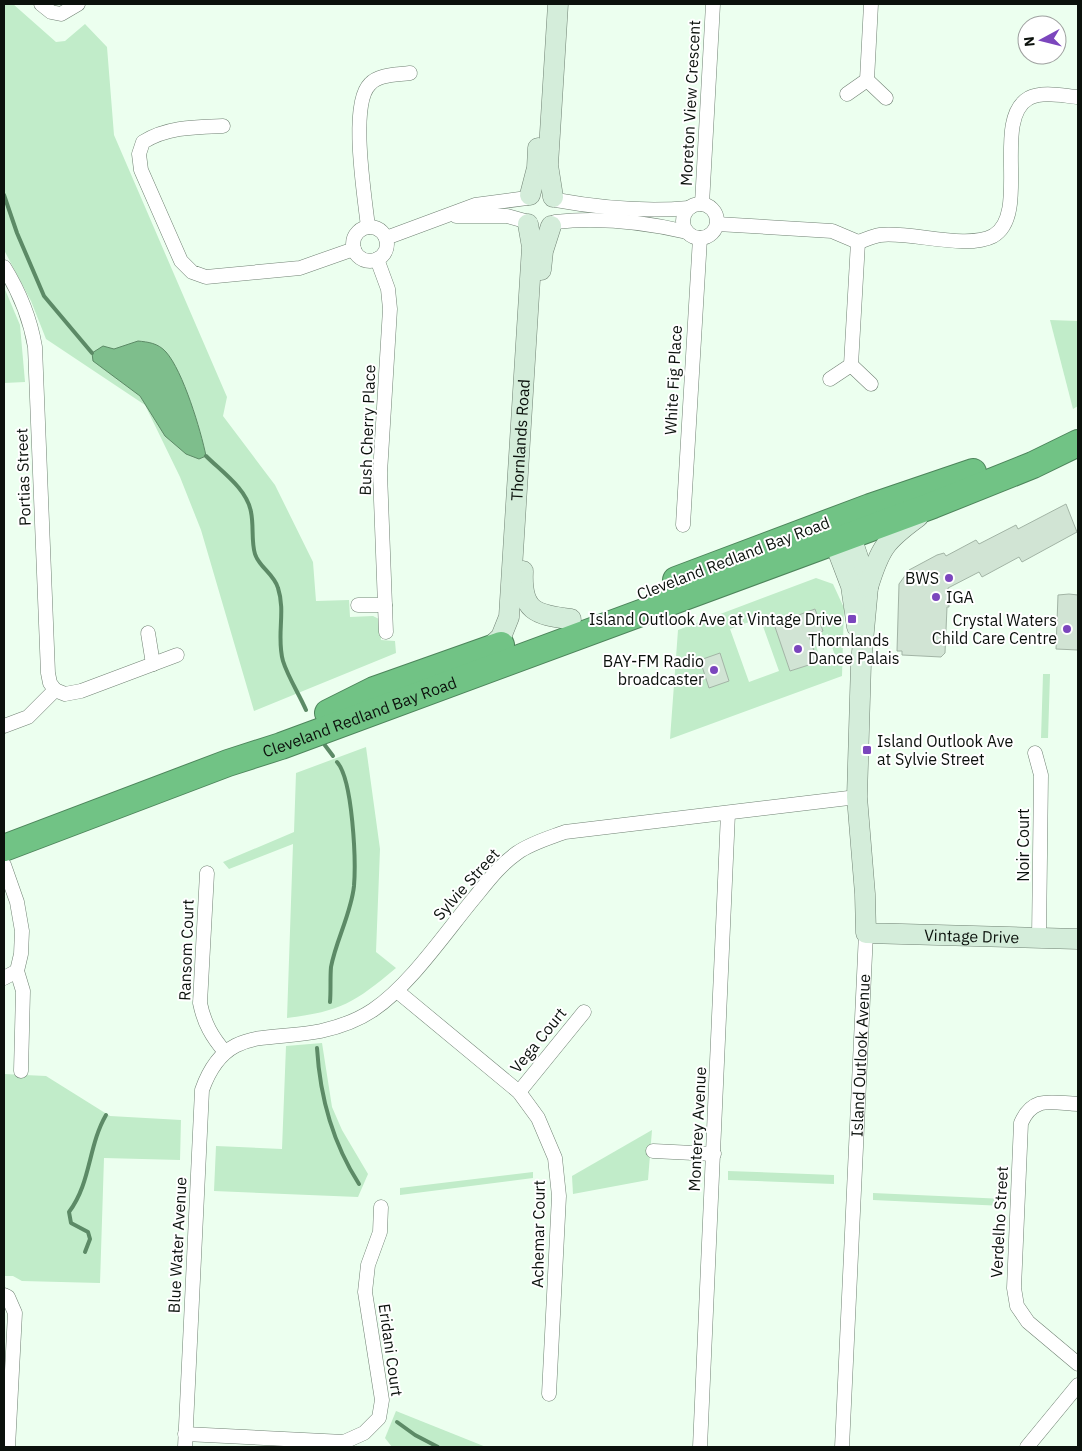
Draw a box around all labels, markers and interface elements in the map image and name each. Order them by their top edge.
north arrow [1017,15,1067,65]
street label: Moreton View Crescent [676,20,704,186]
text: N [1020,35,1039,48]
street label: White Fig Place [660,324,686,435]
street label: Bush Cherry Place [355,364,379,496]
street label: Thornlands Road [506,379,534,501]
street label: Portias Street [11,428,35,526]
street label: Cleveland Redland Bay Road [634,512,832,604]
place label: BWS [905,568,939,588]
marker: BWS [943,572,955,584]
place label: IGA [946,587,974,607]
marker: IGA [930,591,942,603]
place label: Island Outlook Ave at Vintage Drive [589,609,842,629]
place label: Crystal Waters Child Care Centre [932,610,1057,648]
marker: Island Outlook Ave at Vintage Drive [846,613,858,625]
marker: Crystal Waters Child Care Centre [1061,623,1073,635]
place label: Thornlands Dance Palais [808,630,900,668]
marker: Thornlands Dance Palais [792,643,804,655]
place label: BAY-FM Radio broadcaster [603,651,704,689]
marker: BAY-FM Radio broadcaster [708,664,720,676]
street label: Cleveland Redland Bay Road [260,672,459,761]
place label: Island Outlook Ave at Sylvie Street [877,731,1013,769]
marker: Island Outlook Ave at Sylvie Street [861,744,873,756]
street label: Noir Court [1013,808,1033,882]
street label: Sylvie Street [429,844,503,924]
street label: Ransom Court [174,899,198,1001]
street label: Vintage Drive [924,925,1020,947]
street label: Island Outlook Avenue [846,973,874,1137]
street label: Vega Court [506,1003,570,1077]
street label: Monterey Avenue [684,1066,710,1192]
street label: Verdelho Street [986,1166,1012,1278]
street label: Blue Water Avenue [163,1176,191,1314]
street label: Achemar Court [527,1180,549,1288]
street label: Eridani Court [375,1302,407,1398]

